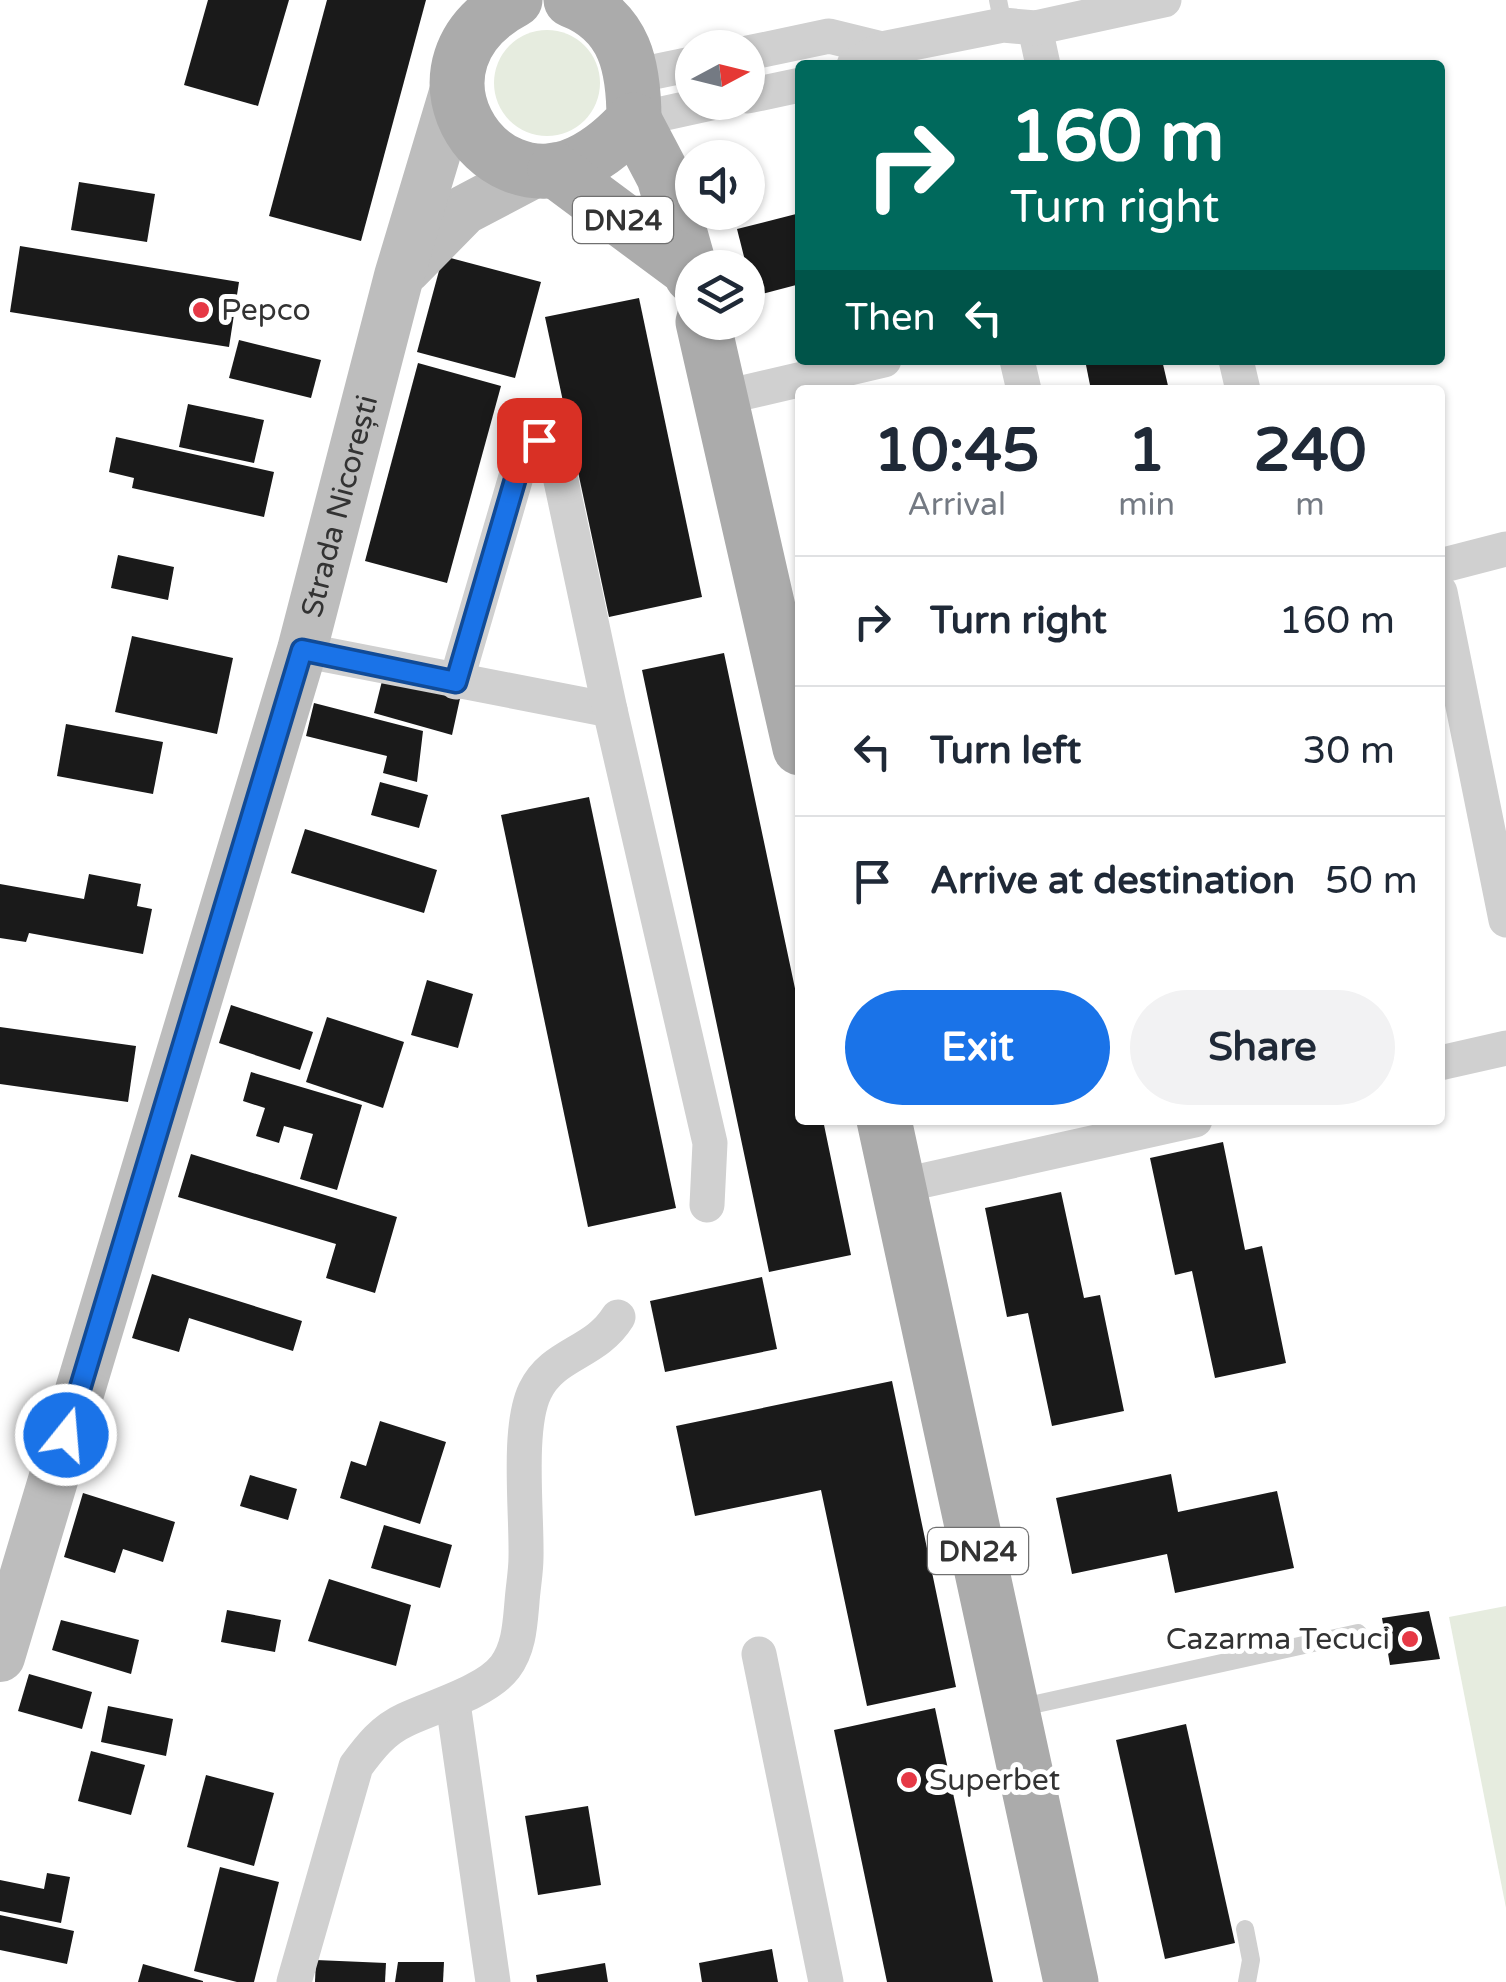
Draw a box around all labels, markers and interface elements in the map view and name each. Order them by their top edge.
north arrow [675,30,765,120]
map controls [675,30,765,340]
text: 160 m [1010,96,1224,180]
icon: right [845,100,975,230]
button: sound [675,140,765,230]
text: Turn right [1010,181,1219,235]
road number: DN24 [573,197,673,243]
button: layers [675,250,765,340]
icon: left [956,290,1011,345]
place label: Pepco [221,292,311,329]
text: Then [845,295,936,341]
marker: Pepco [190,299,212,321]
street label: Strada Nicorești [293,391,386,621]
pin [497,398,582,483]
icon: arrive [512,413,567,468]
text: 10:45 [873,415,1040,487]
text: 1 [1128,415,1165,487]
text: 240 [1253,415,1367,487]
text: Arrival [907,486,1006,524]
text: min [1118,486,1175,524]
text: m [1295,486,1325,524]
icon: right [845,594,900,649]
text: Turn right [930,598,1107,644]
text: 160 m [1279,598,1395,644]
icon: left [845,724,900,779]
text: Turn left [930,728,1081,774]
text: 30 m [1303,728,1395,774]
icon: arrive [845,854,900,909]
text: Arrive at destination [930,858,1295,904]
text: 50 m [1325,858,1418,904]
button: Exit [845,990,1110,1105]
button: Share [1130,990,1395,1105]
position arrow [14,1383,118,1487]
road number: DN24 [928,1528,1028,1574]
place label: Cazarma Tecuci [1166,1621,1390,1658]
marker: Cazarma Tecuci [1399,1628,1421,1650]
place label: Superbet [929,1762,1060,1799]
marker: Superbet [898,1769,920,1791]

